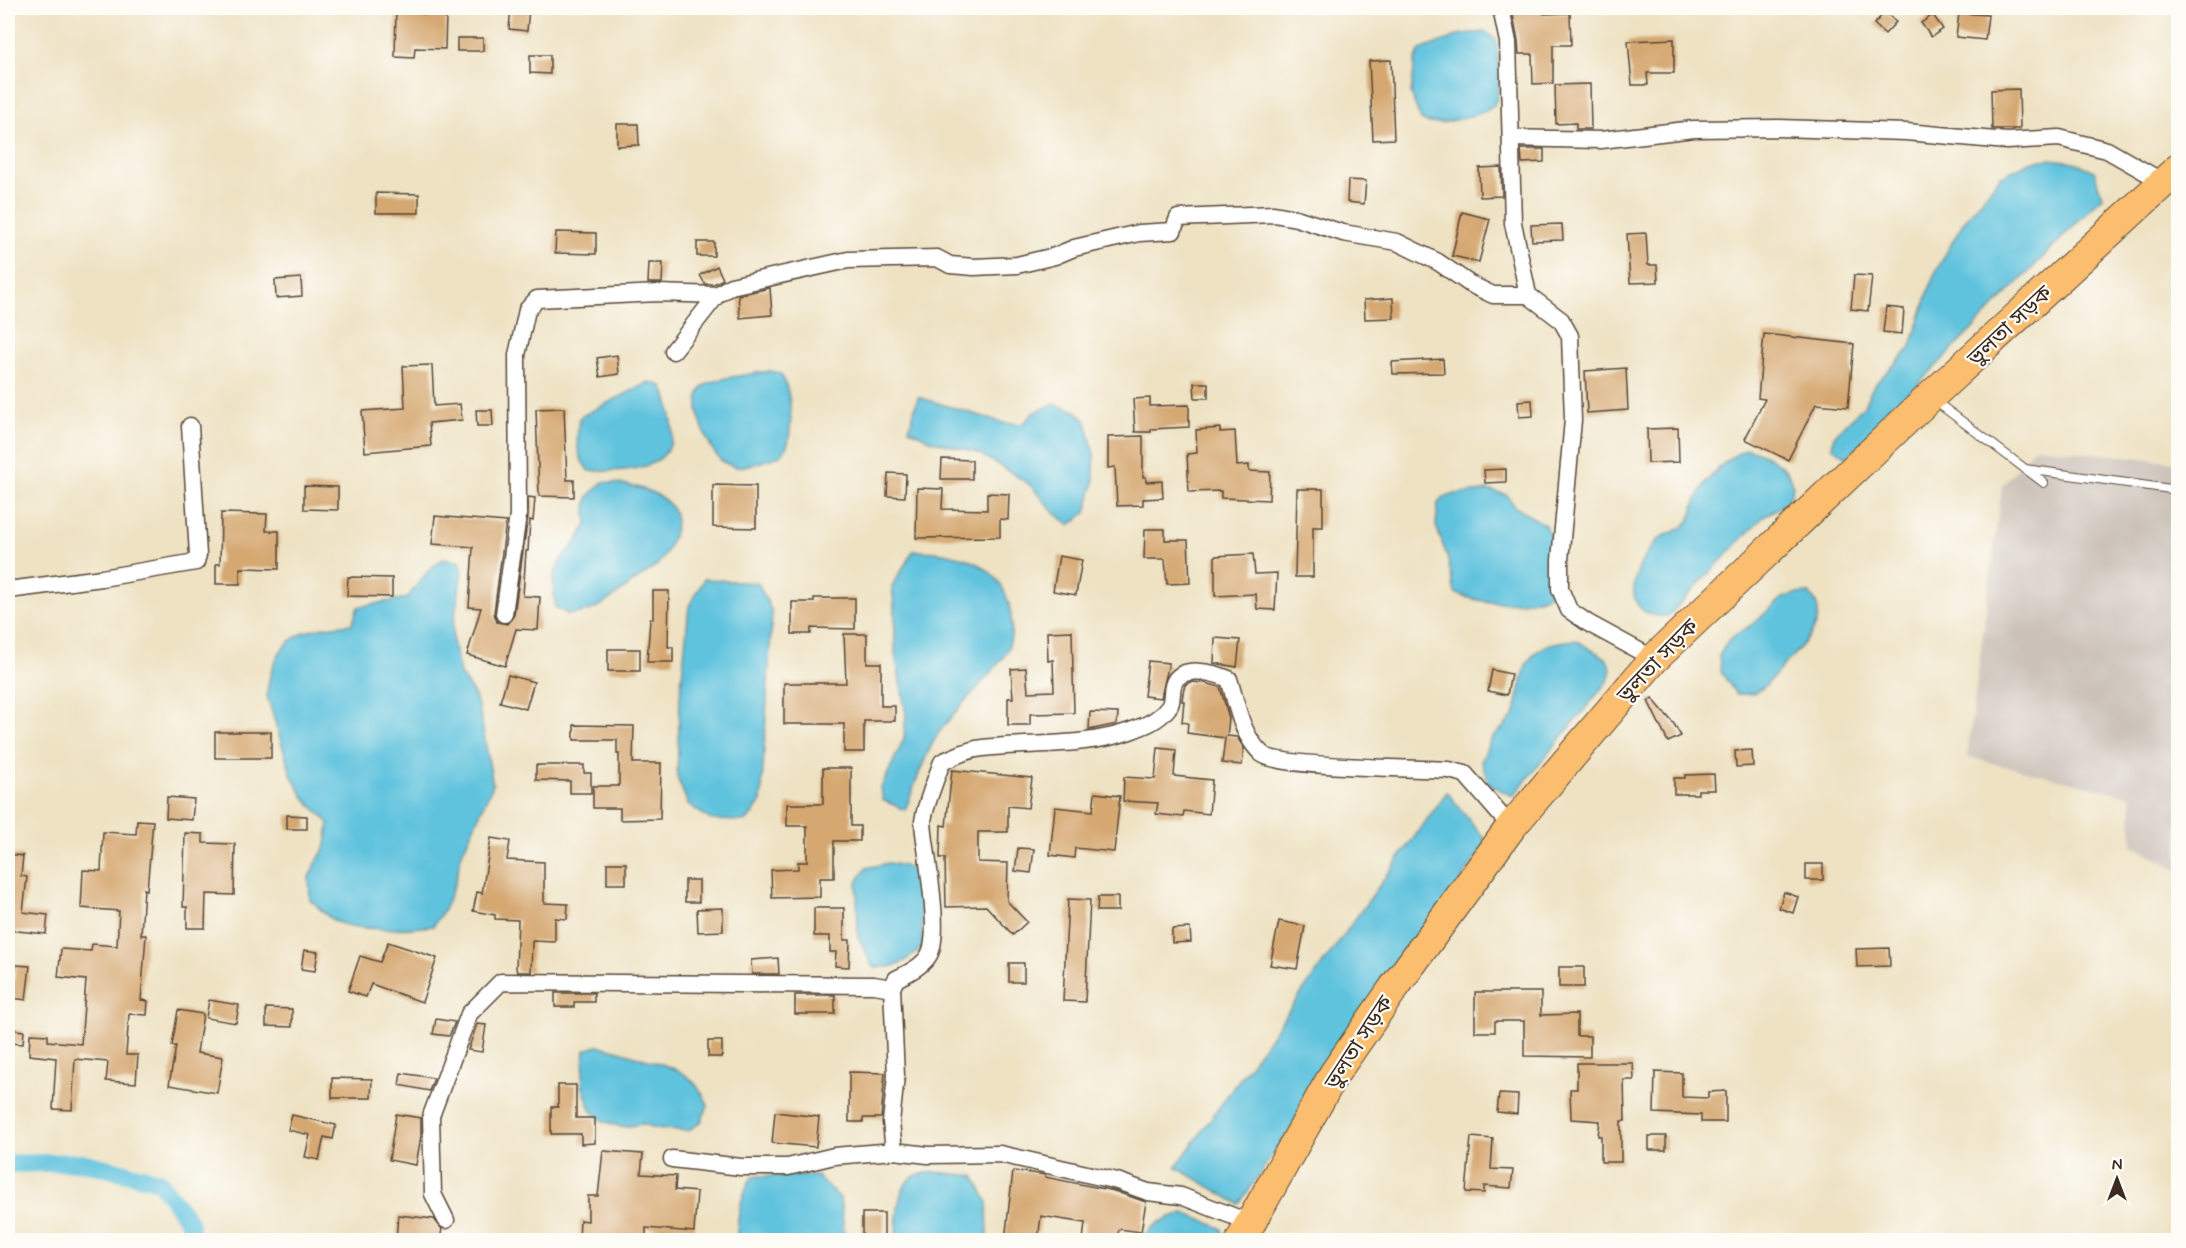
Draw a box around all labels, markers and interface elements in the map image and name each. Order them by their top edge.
street label: ভুলতা সড়ক [1961,280,2059,374]
street label: ভুলতা সড়ক [1611,613,1705,710]
street label: ভুলতা সড়ক [1319,991,1400,1096]
north arrow [2087,1149,2147,1209]
text: N [2112,1155,2122,1176]

